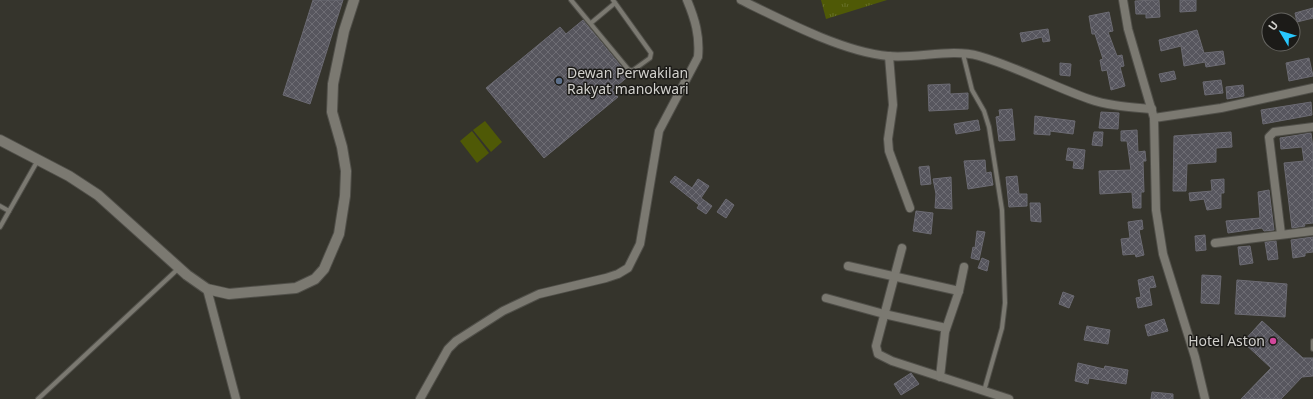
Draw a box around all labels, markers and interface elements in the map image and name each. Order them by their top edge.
north arrow [1261,12,1301,52]
text: U [1264,18,1281,33]
place label: Dewan Perwakilan Rakyat manokwari [567,63,689,98]
marker: Dewan Perwakilan Rakyat manokwari [554,76,564,86]
place label: Hotel Aston [1188,331,1265,350]
marker: Hotel Aston [1268,336,1278,346]

